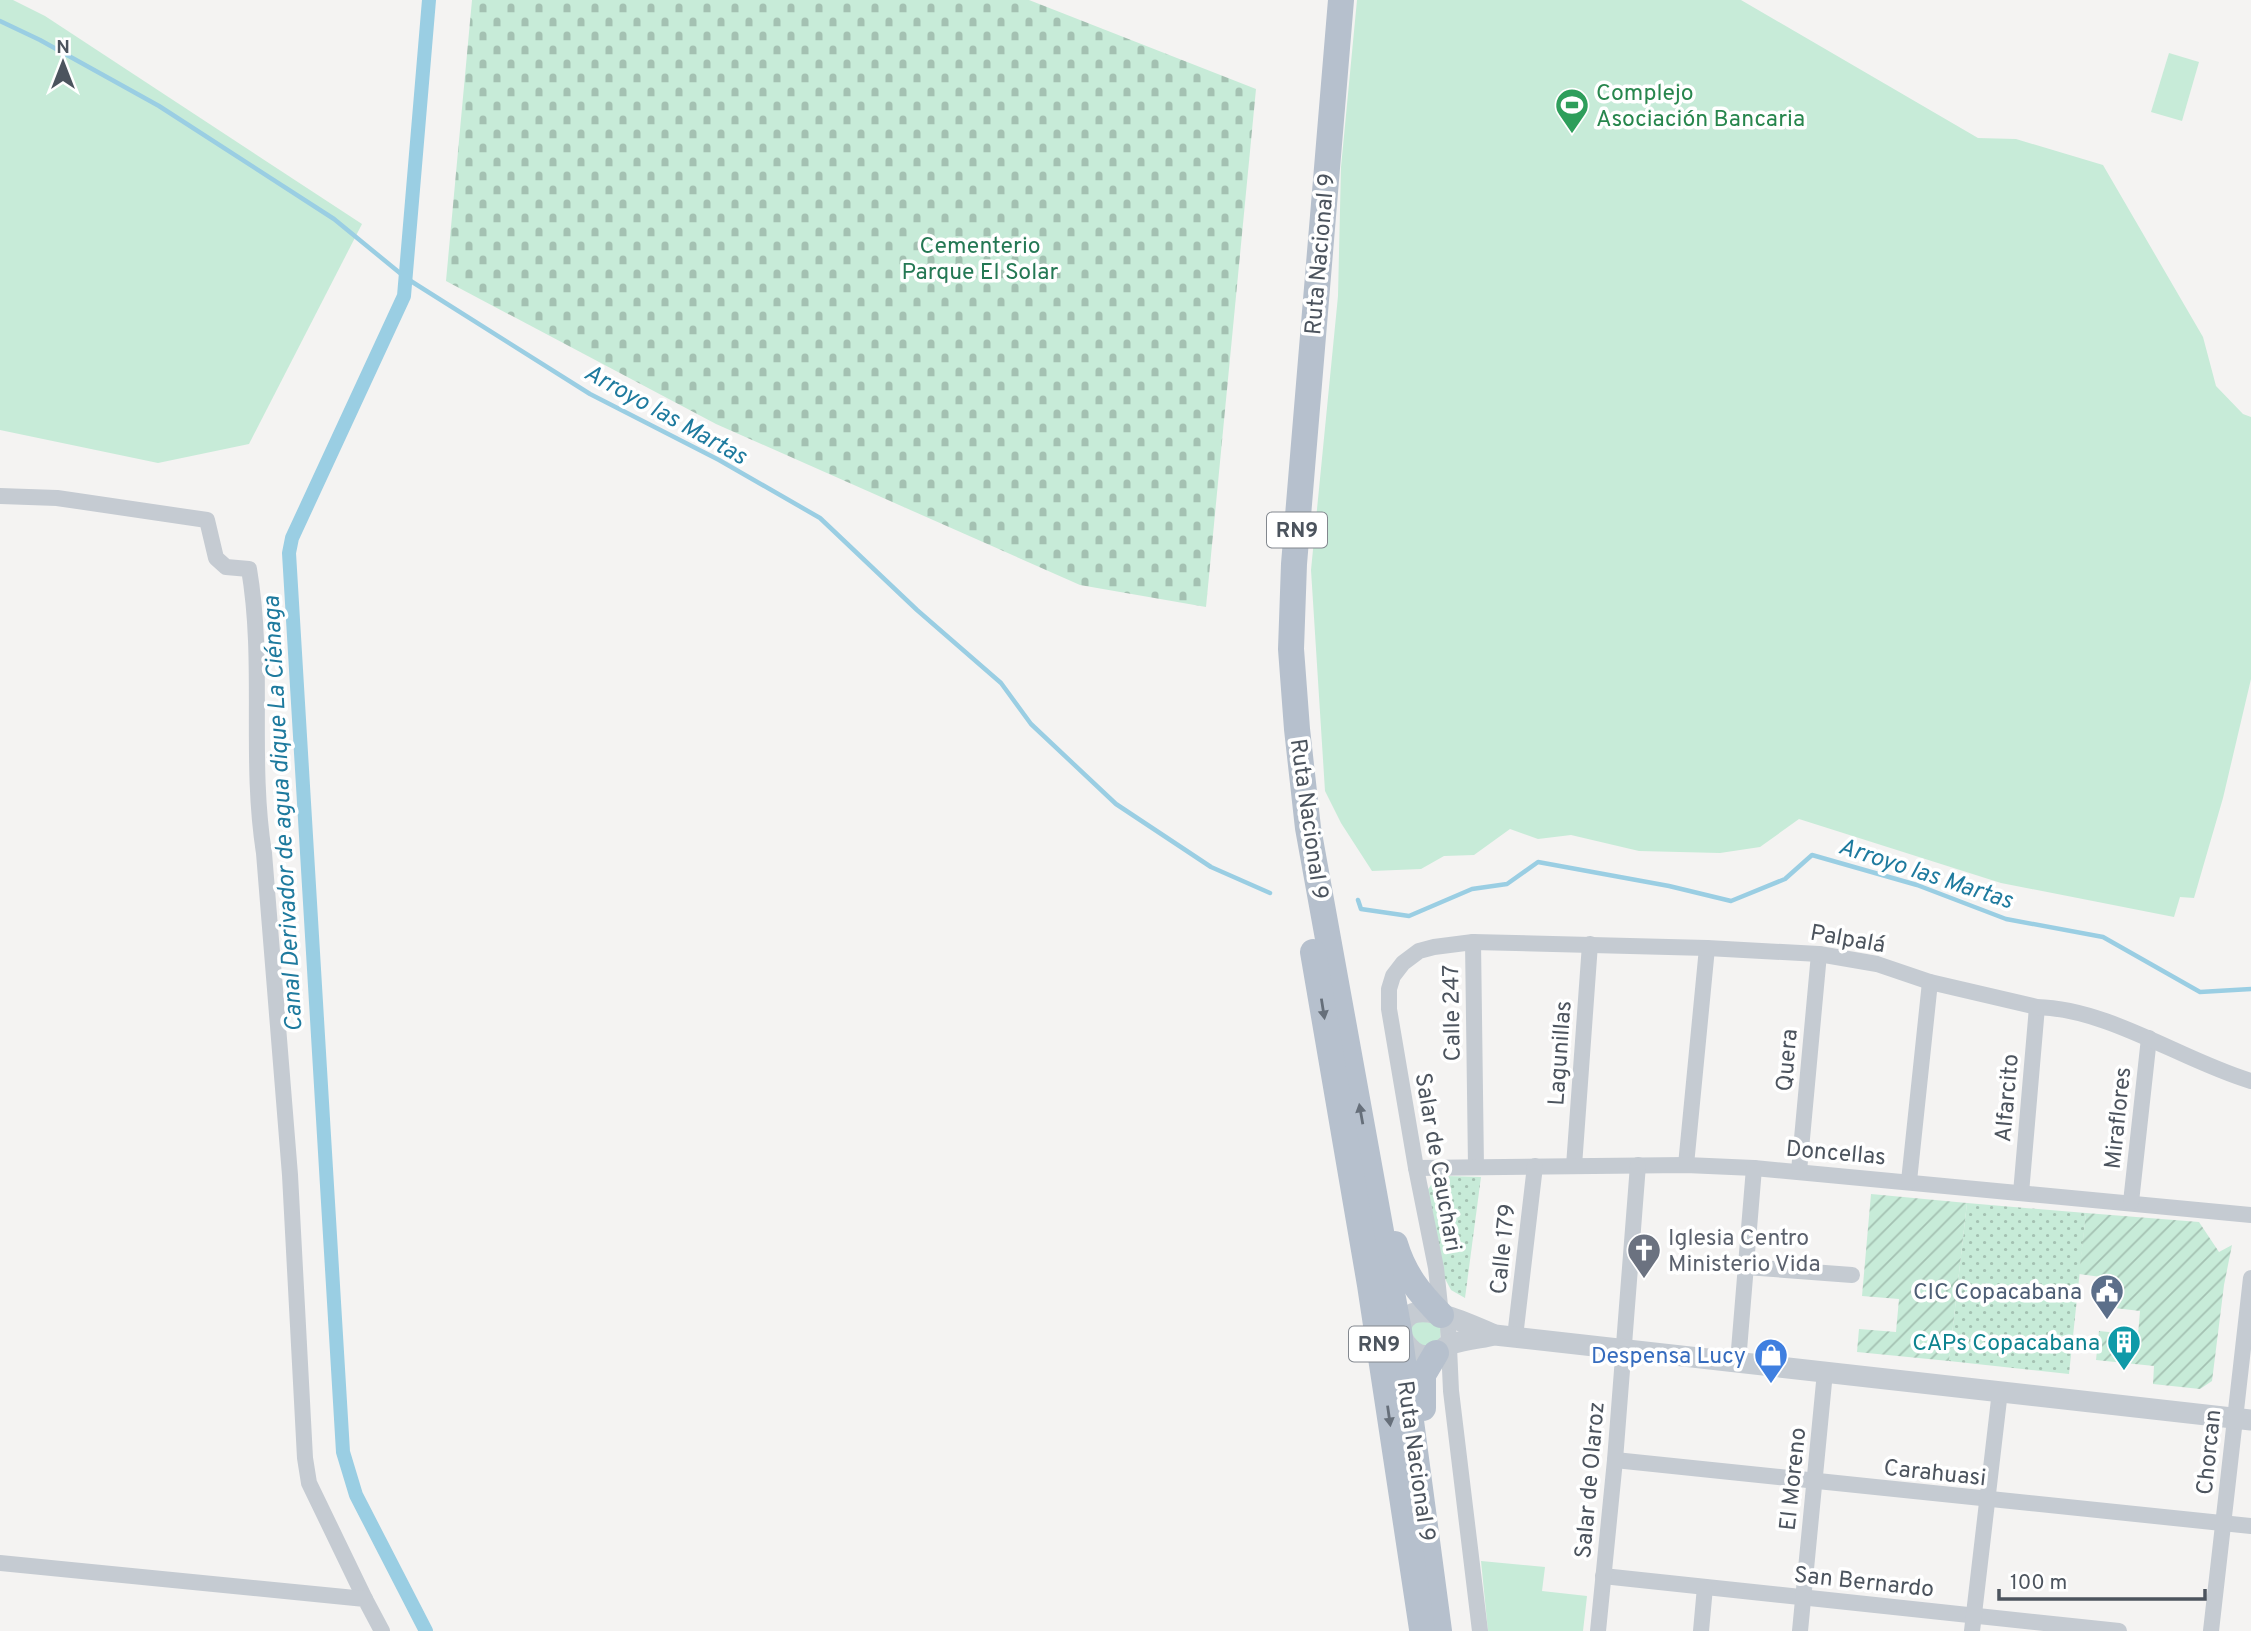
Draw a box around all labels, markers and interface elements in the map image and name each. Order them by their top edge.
north arrow [28,28,98,98]
text: N [56,36,70,60]
place label: Complejo Asociación Bancaria [1596,80,1805,135]
sports icon: Complejo Asociación Bancaria [1553,86,1591,135]
street label: Ruta Nacional 9 [1300,172,1343,336]
park label: Cementerio Parque El Solar [901,233,1059,288]
water label: Arroyo las Martas [578,359,753,473]
road number: RN9 [1267,512,1327,548]
water label: Canal Derivador de agua dique La Ciénaga [258,595,310,1033]
street label: Ruta Nacional 9 [1282,737,1333,902]
water label: Arroyo las Martas [1834,833,2017,918]
street label: Palpalá [1808,920,1887,961]
street label: Calle 247 [1438,964,1469,1062]
one-way arrow [1318,999,1329,1021]
street label: Lagunillas [1543,1000,1580,1107]
street label: Quera [1771,1028,1806,1093]
street label: Alfarcito [1990,1053,2027,1144]
street label: Miraflores [2100,1066,2139,1171]
street label: Salar de Cauchari [1407,1071,1467,1254]
one-way arrow [1355,1103,1366,1125]
street label: Doncellas [1784,1136,1887,1173]
street label: Calle 179 [1485,1202,1524,1296]
place label: Iglesia Centro Ministerio Vida [1668,1225,1821,1280]
church icon: Iglesia Centro Ministerio Vida [1625,1231,1663,1280]
public building icon: CIC Copacabana [2088,1272,2126,1321]
place label: CIC Copacabana [1913,1279,2082,1308]
building icon: CAPs Copacabana [2105,1323,2143,1372]
road number: RN9 [1349,1326,1409,1362]
place label: CAPs Copacabana [1912,1330,2100,1359]
shop icon: Despensa Lucy [1752,1336,1790,1385]
place label: Despensa Lucy [1591,1343,1746,1372]
street label: Ruta Nacional 9 [1389,1379,1440,1544]
street label: Salar de Olaroz [1570,1401,1613,1560]
one-way arrow [1384,1405,1395,1427]
street label: Chorcan [2192,1408,2229,1496]
street label: El Moreno [1775,1426,1814,1532]
street label: Carahuasi [1882,1455,1987,1494]
scale bar [1999,1558,2206,1602]
street label: San Bernardo [1792,1562,1935,1605]
text: 100 m [2010,1570,2067,1597]

